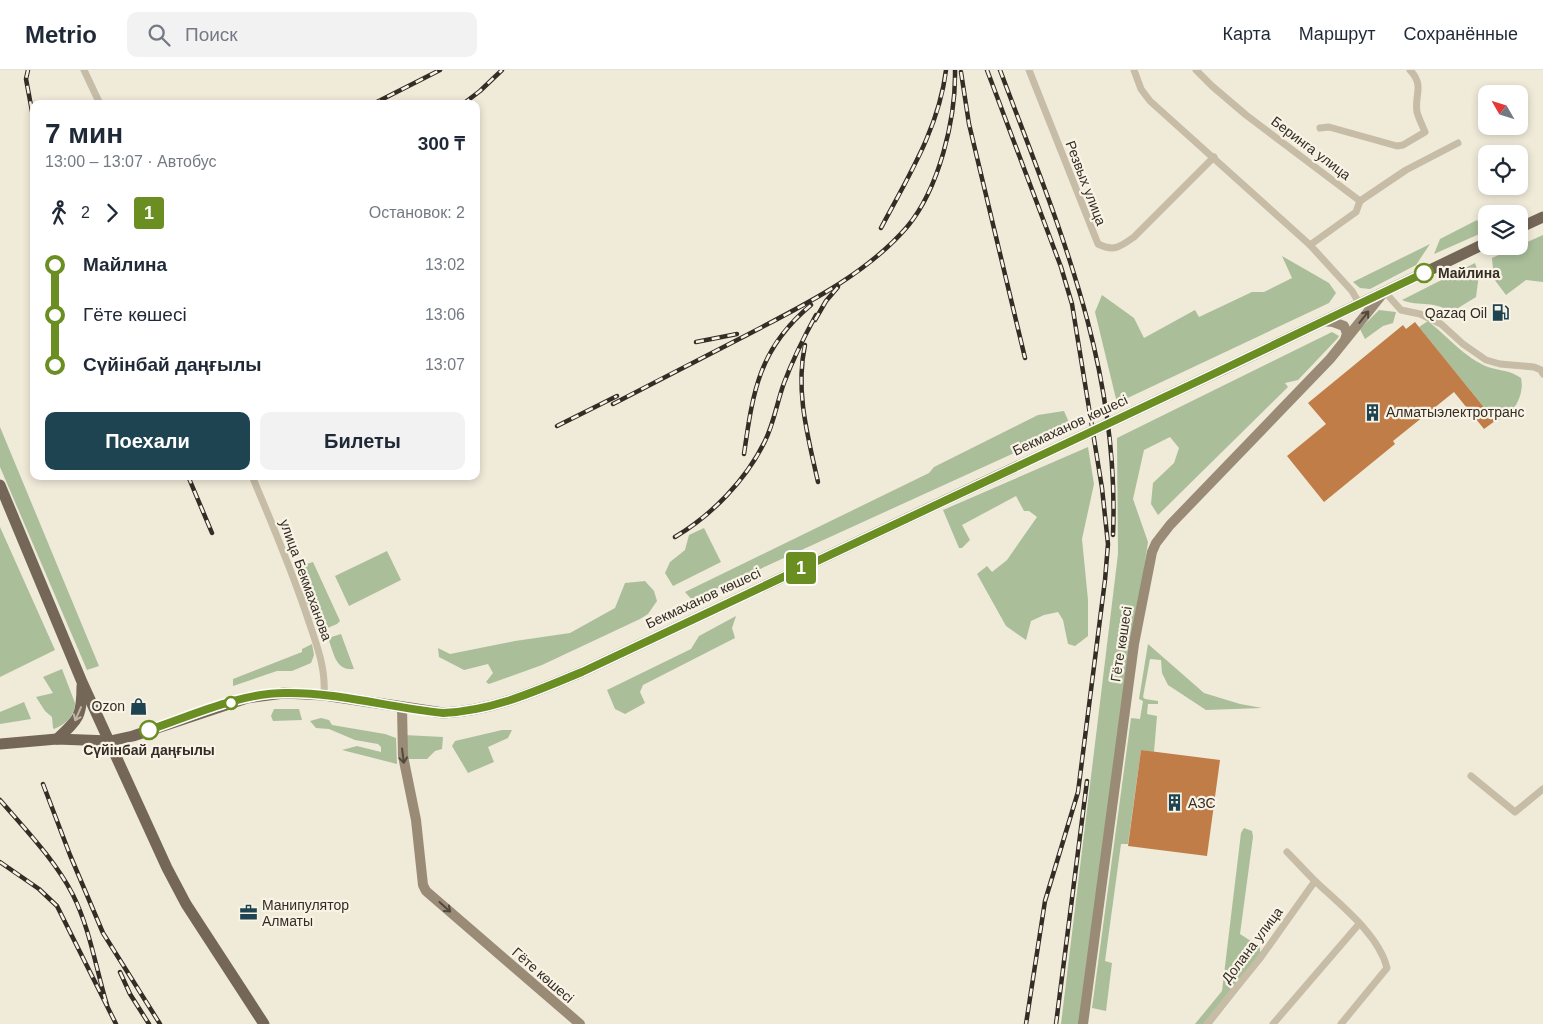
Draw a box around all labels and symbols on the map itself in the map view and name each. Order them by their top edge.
north arrow [1478,85,1528,135]
street label: Беринга улица [1268,113,1354,183]
street label: Резвых улица [1062,138,1110,228]
marker: Майлина [1414,263,1434,283]
place label: Майлина [1438,265,1500,281]
fuel station icon: Qazaq Oil [1491,303,1511,323]
place label: Qazaq Oil [1425,305,1487,321]
one-way arrow [1359,310,1370,323]
street label: Бекмаханов көшесі [1010,391,1130,459]
building icon: Алматыэлектротранс [1362,402,1382,422]
place label: Алматыэлектротранс [1386,404,1525,420]
street label: улица Бекмаханова [277,517,335,643]
line badge: 1 [785,552,817,584]
street label: Бекмаханов көшесі [643,564,763,632]
street label: Гёте көшесі [1107,605,1135,683]
shop icon: Ozon [129,696,149,716]
unlabelled marker [224,696,238,710]
place label: Ozon [92,698,125,714]
one-way arrow [73,706,83,721]
marker: Сүйінбай даңғылы [139,720,159,740]
place label: Сүйінбай даңғылы [83,742,215,758]
one-way arrow [399,748,409,764]
building icon: АЗС [1164,793,1184,813]
place label: АЗС [1188,795,1216,811]
place label: Манипулятор Алматы [262,897,349,929]
one-way arrow [439,902,452,913]
office icon: Манипулятор Алматы [238,903,258,923]
street label: Долана улица [1218,904,1286,986]
street label: Гёте көшесі [509,944,577,1006]

